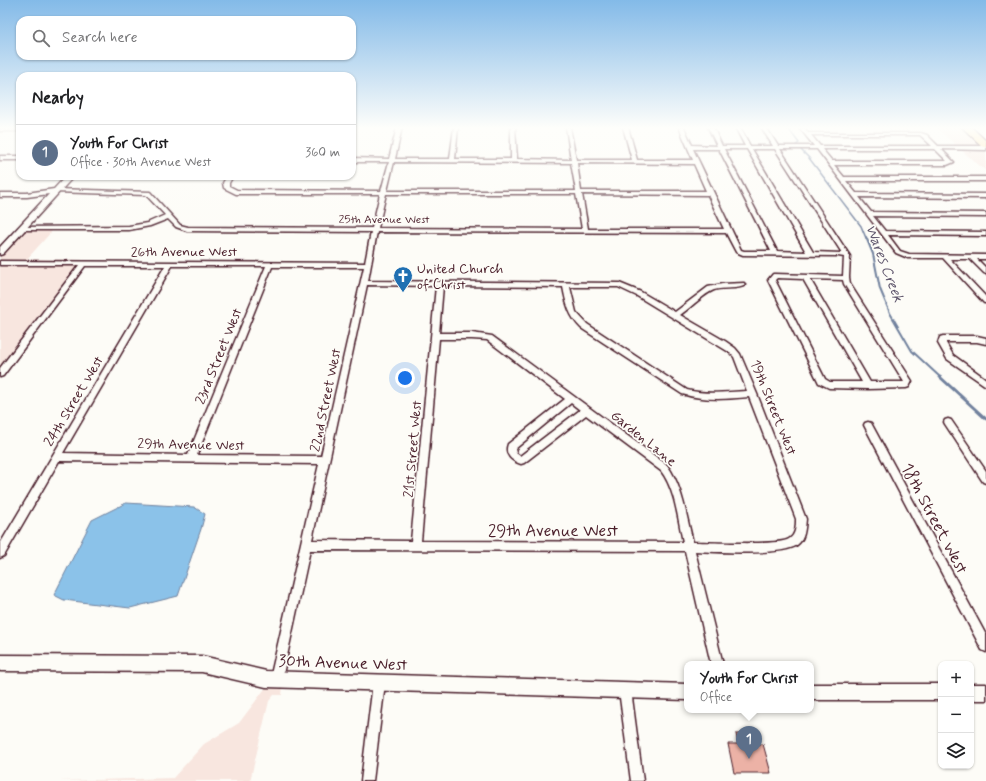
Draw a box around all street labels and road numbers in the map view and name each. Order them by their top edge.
street label: 25th Avenue West [338,212,430,228]
street label: 26th Avenue West [131,243,238,261]
street label: 23rd Street West [191,305,247,407]
street label: 22nd Street West [306,347,346,453]
street label: 24th Street West [40,353,108,450]
street label: 19th Street West [746,357,801,458]
street label: 21st Street West [400,399,426,498]
street label: Garden Lane [607,407,680,471]
street label: 29th Avenue West [137,435,245,455]
street label: 18th Street West [896,459,973,578]
street label: 29th Avenue West [488,520,618,542]
street label: 30th Avenue West [278,650,408,676]

